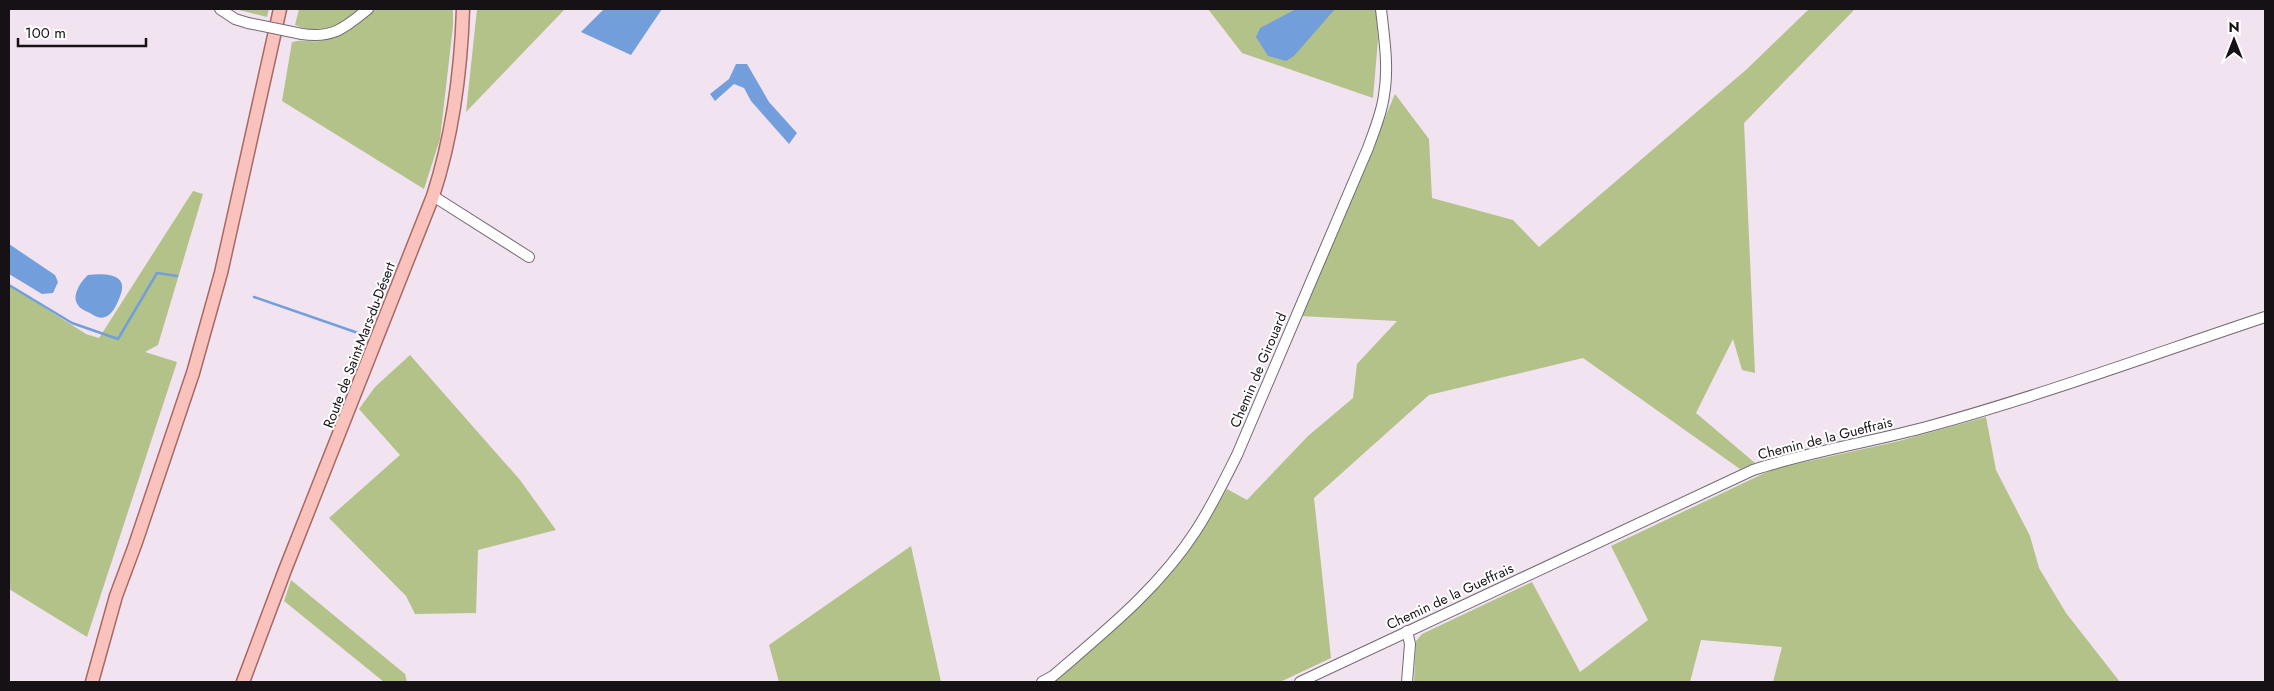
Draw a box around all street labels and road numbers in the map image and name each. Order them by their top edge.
street label: Route de Saint-Mars-du-Désert [318,259,400,431]
street label: Chemin de Girouard [1225,309,1291,431]
street label: Chemin de la Gueffrais [1756,412,1895,464]
street label: Chemin de la Gueffrais [1383,558,1517,634]

